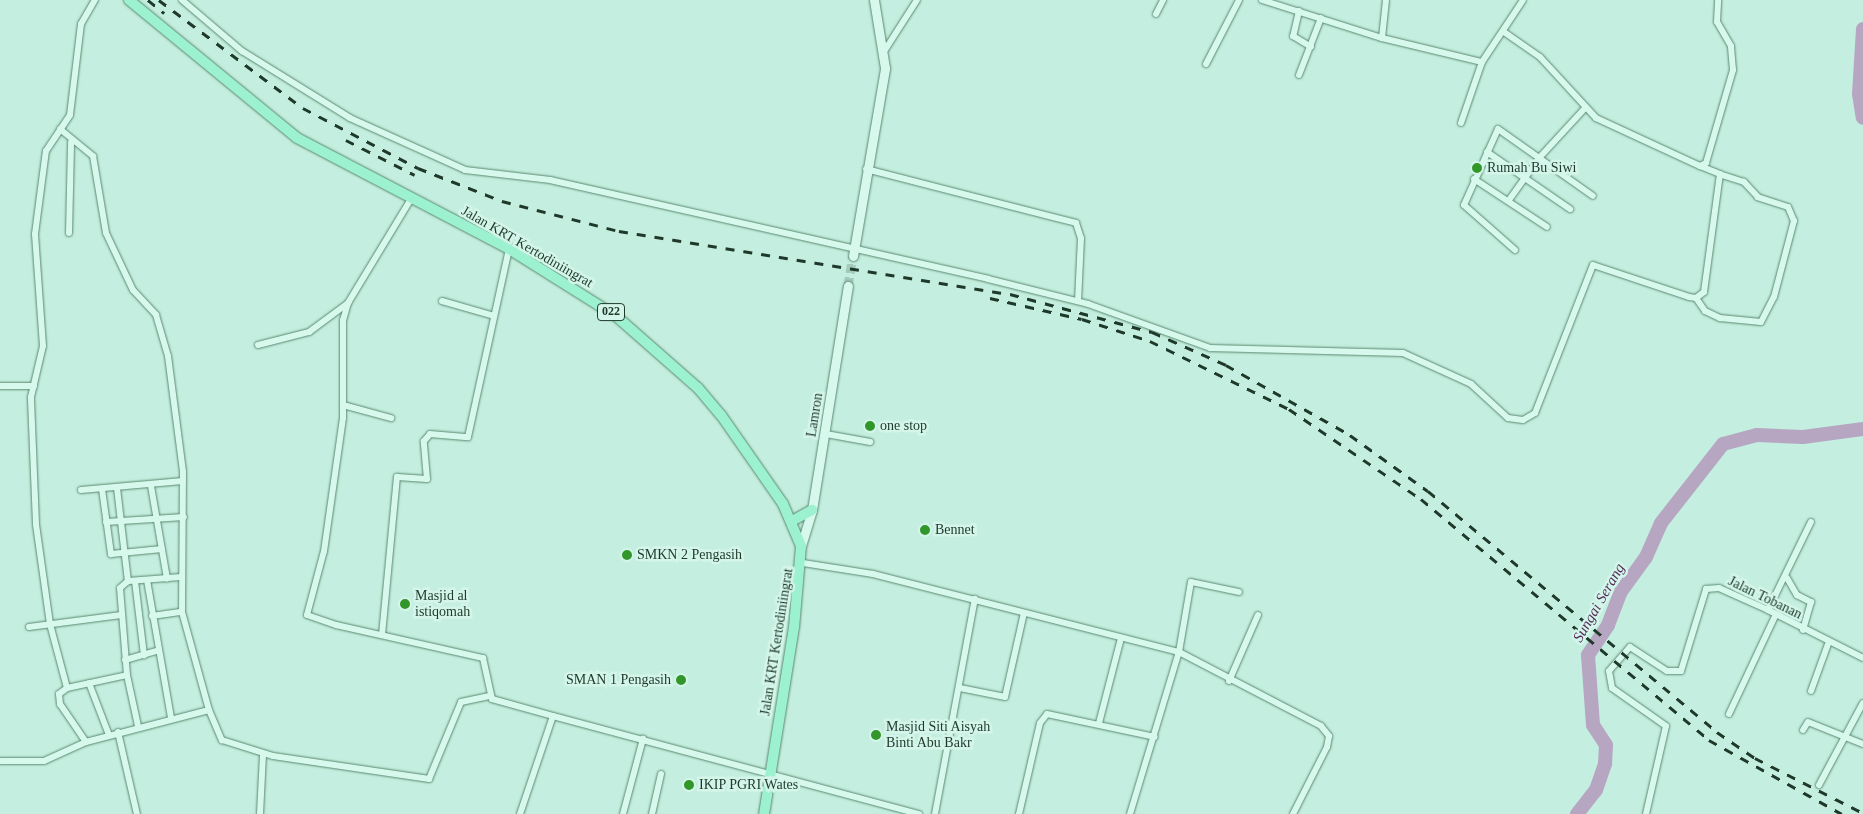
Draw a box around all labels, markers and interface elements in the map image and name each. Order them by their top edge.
place label: Rumah Bu Siwi [1487,160,1576,176]
marker: Rumah Bu Siwi [1471,162,1483,174]
street label: Jalan KRT Kertodiniingrat [458,202,596,292]
road number: 022 [596,302,626,322]
street label: Lamron [803,392,827,438]
place label: one stop [880,418,927,434]
marker: one stop [864,420,876,432]
place label: Bennet [935,522,975,538]
marker: Bennet [919,524,931,536]
place label: SMKN 2 Pengasih [637,547,742,563]
marker: SMKN 2 Pengasih [621,549,633,561]
water label: Sungai Serang [1569,560,1629,646]
street label: Jalan KRT Kertodiniingrat [757,567,797,717]
street label: Jalan Tobanan [1725,573,1805,623]
place label: Masjid al istiqomah [415,588,470,620]
marker: Masjid al istiqomah [399,598,411,610]
place label: SMAN 1 Pengasih [566,672,671,688]
marker: SMAN 1 Pengasih [675,674,687,686]
place label: Masjid Siti Aisyah Binti Abu Bakr [886,719,991,752]
marker: Masjid Siti Aisyah Binti Abu Bakr [870,729,882,741]
place label: IKIP PGRI Wates [699,777,799,793]
marker: IKIP PGRI Wates [683,779,695,791]

